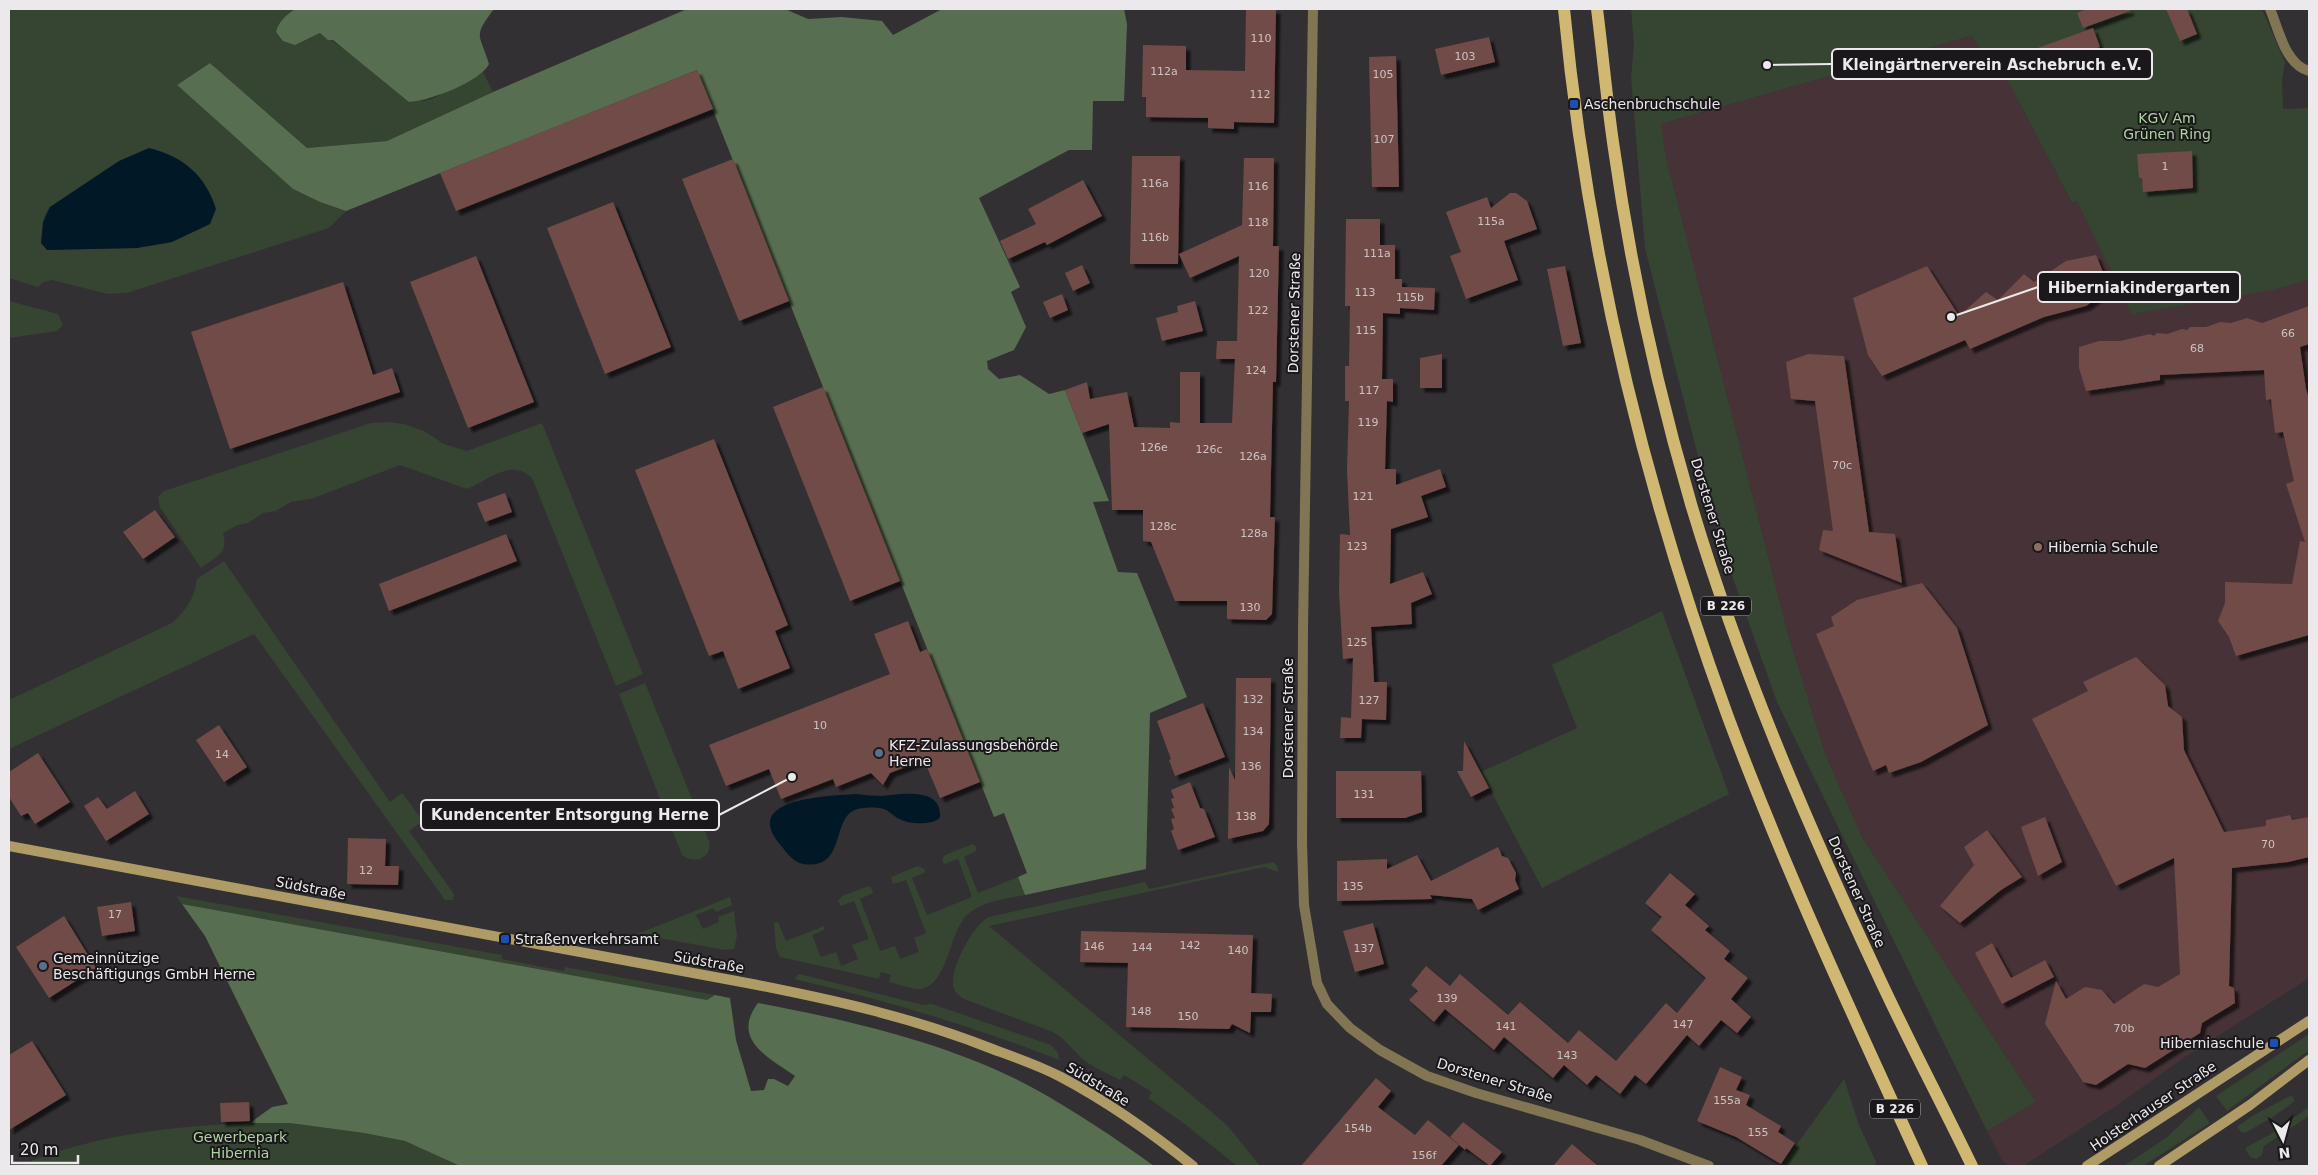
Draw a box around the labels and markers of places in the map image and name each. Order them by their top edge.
callout: Kleingärtnerverein Aschebruch e.V. [1832,49,2152,79]
place label: Aschenbruchschule [1584,96,1720,112]
marker: Aschenbruchschule [1568,98,1580,110]
callout: Hiberniakindergarten [2038,272,2240,302]
place label: Hibernia Schule [2048,539,2158,555]
marker: Hibernia Schule [2032,541,2044,553]
place label: KFZ-Zulassungsbehörde Herne [889,737,1058,769]
marker: KFZ-Zulassungsbehörde Herne [873,747,885,759]
callout: Kundencenter Entsorgung Herne [421,800,719,830]
place label: Straßenverkehrsamt [515,931,659,947]
marker: Straßenverkehrsamt [499,933,511,945]
place label: Gemeinnützige Beschäftigungs GmbH Herne [53,950,255,982]
marker: Gemeinnützige Beschäftigungs GmbH Herne [37,960,49,972]
place label: Hiberniaschule [2160,1035,2264,1051]
marker: Hiberniaschule [2268,1037,2280,1049]

